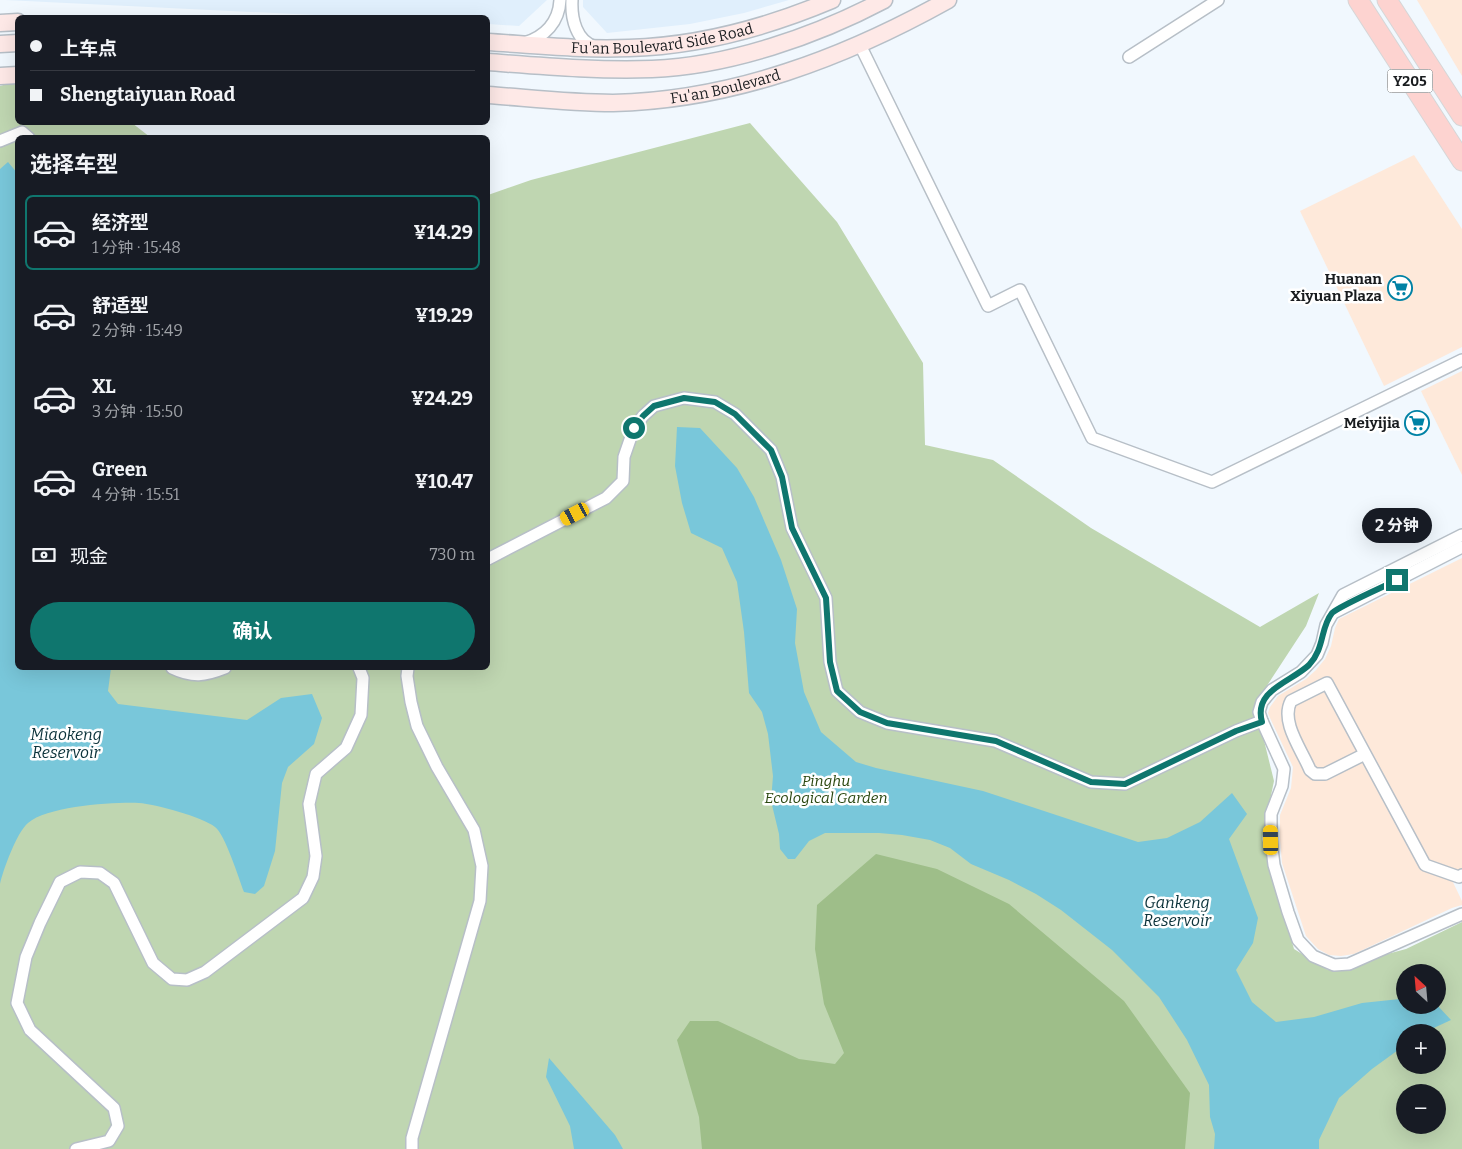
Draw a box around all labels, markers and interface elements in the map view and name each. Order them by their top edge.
street label: Fu'an Boulevard Side Road [571,19,755,57]
text: 上车点 [60,37,117,60]
street label: Fu'an Boulevard [669,66,783,108]
road number: Y205 [1388,70,1432,92]
text: Shengtaiyuan Road [60,83,235,106]
text: 选择车型 [30,151,118,178]
icon: car [32,210,77,255]
text: 经济型 [92,211,149,234]
text: ¥14.29 [414,221,473,244]
text: 1 分钟 · 15:48 [92,238,181,257]
place label: Huanan Xiyuan Plaza [1290,270,1383,305]
supermarket icon: Huanan Xiyuan Plaza [1387,275,1413,301]
icon: car [32,293,77,338]
text: 舒适型 [92,294,149,317]
text: ¥19.29 [415,304,473,327]
text: 2 分钟 · 15:49 [92,321,183,340]
text: XL [92,375,116,398]
icon: car [32,376,77,421]
text: ¥24.29 [411,387,473,410]
text: 3 分钟 · 15:50 [92,402,183,421]
supermarket icon: Meiyijia [1404,410,1430,436]
place label: Meiyijia [1344,414,1401,432]
route start [623,417,645,439]
text: Green [92,458,147,481]
icon: car [32,459,77,504]
text: ¥10.47 [415,470,473,493]
text: 4 分钟 · 15:51 [92,485,180,504]
car [558,501,591,527]
callout: 2 分钟 [1362,508,1432,542]
text: 2 分钟 [1375,516,1419,535]
icon: cash [30,541,58,569]
text: 现金 [70,545,108,568]
text: 730 m [429,545,475,564]
route end [1386,569,1408,591]
button: 确认 [30,602,475,660]
water label: Miaokeng Reservoir [30,725,102,762]
park label: Pinghu Ecological Garden [765,772,887,807]
car [1263,825,1278,855]
water label: Gankeng Reservoir [1143,893,1213,930]
north arrow [1396,964,1446,1014]
map controls [1396,964,1446,1134]
button: + [1396,1024,1446,1074]
button: − [1396,1084,1446,1134]

